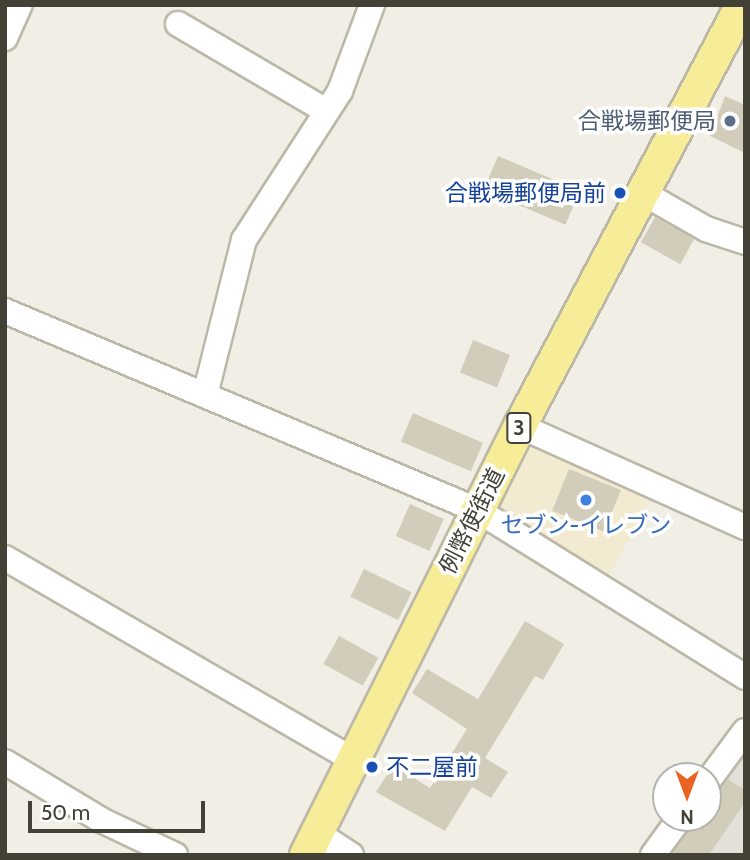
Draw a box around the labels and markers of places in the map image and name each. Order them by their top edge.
place label: 合戦場郵便局 [578,107,716,135]
marker: 合戦場郵便局 [722,113,738,129]
place label: 合戦場郵便局前 [445,179,606,207]
marker: 合戦場郵便局前 [612,185,628,201]
marker: セブン-イレブン [578,492,594,508]
place label: セブン-イレブン [501,511,671,539]
place label: 不二屋前 [386,753,478,781]
marker: 不二屋前 [364,759,380,775]

